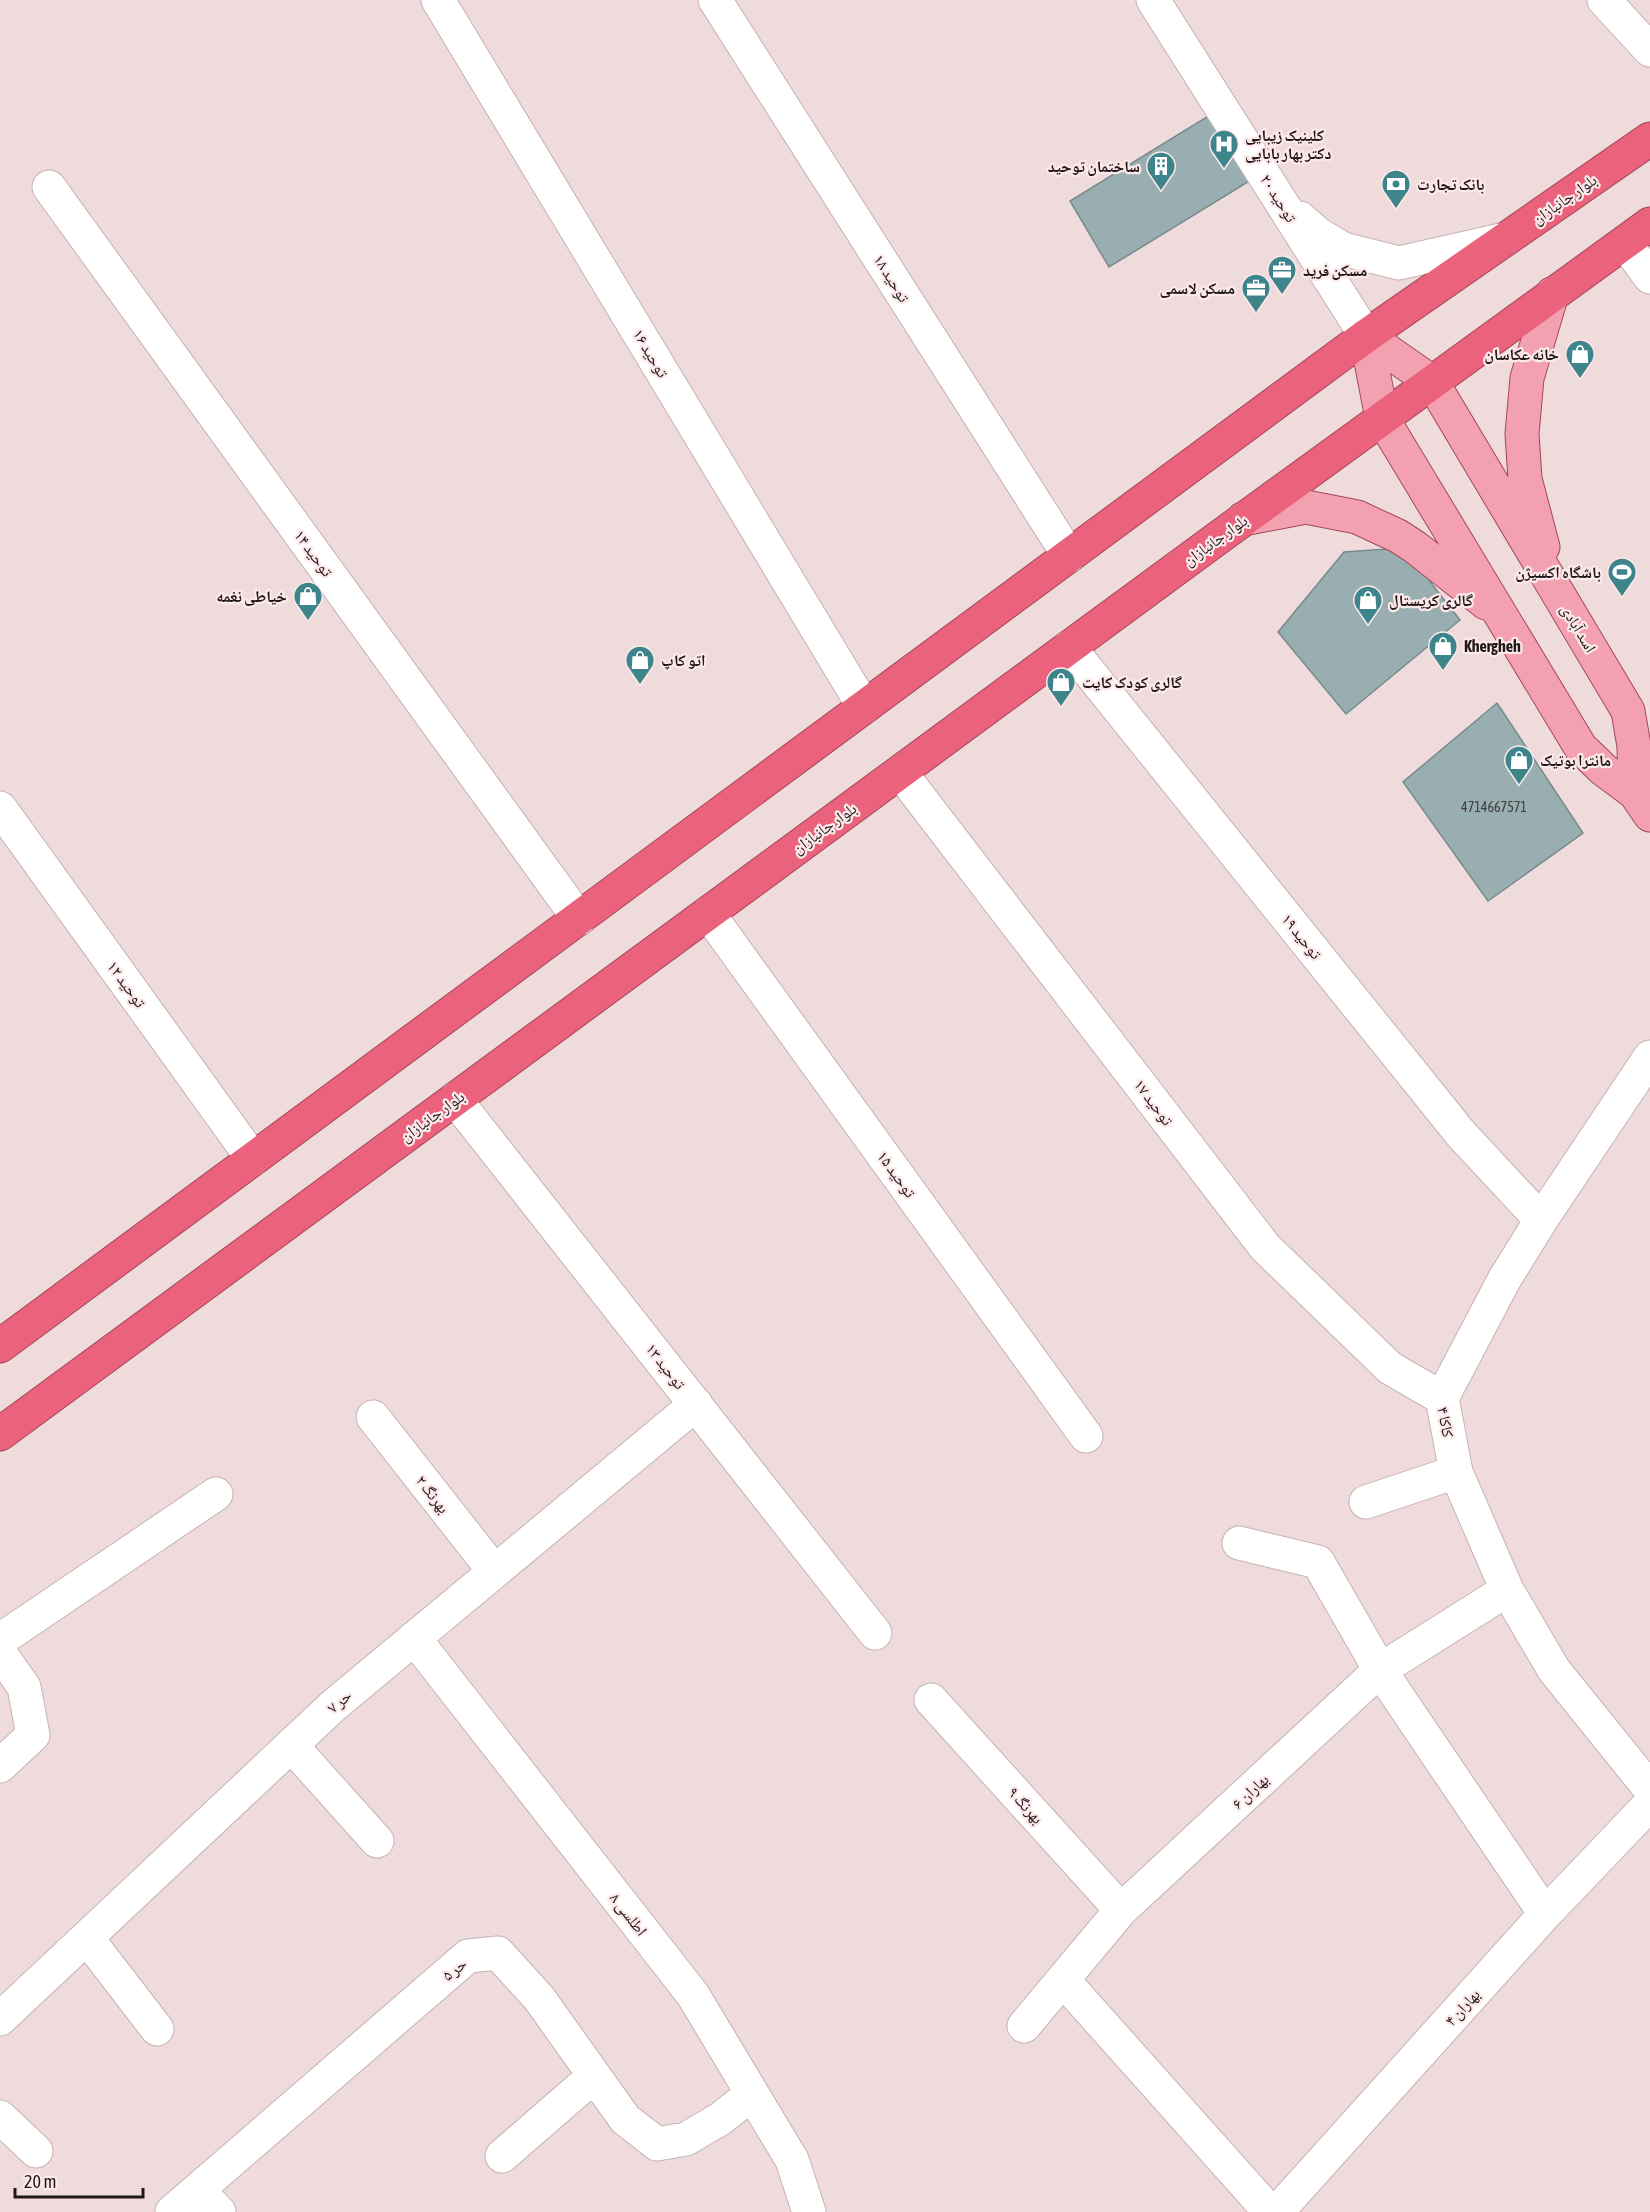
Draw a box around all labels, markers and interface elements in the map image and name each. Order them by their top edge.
place label: کلینیک زیبایی دکتر بهار بابایی [1245,126,1331,163]
hospital icon: کلینیک زیبایی دکتر بهار بابایی [1208,128,1240,170]
building icon: ساختمان توحید [1145,150,1177,192]
place label: ساختمان توحید [1048,157,1140,176]
bank icon: بانک تجارت [1380,168,1412,210]
street label: بلوار جانبازان [1528,170,1601,229]
street label: توحید ۲۰ [1256,171,1301,226]
place label: بانک تجارت [1417,175,1484,194]
street label: توحید ۱۸ [869,251,914,306]
office icon: مسکن فرید [1266,254,1298,296]
place label: مسکن فرید [1303,261,1367,280]
office icon: مسکن لاسمی [1240,272,1272,314]
place label: مسکن لاسمی [1159,279,1235,298]
street label: توحید ۱۶ [629,326,673,381]
shop icon: خانه عکاسان [1564,338,1596,380]
place label: خانه عکاسان [1484,345,1559,364]
street label: بلوار جانبازان [1179,511,1252,571]
street label: توحید ۱۴ [290,526,337,581]
sports icon: باشگاه اکسیژن [1606,556,1638,598]
place label: باشگاه اکسیژن [1515,563,1601,582]
shop icon: خیاطی نغمه [292,580,324,622]
shop icon: گالری کریستال [1352,584,1384,626]
place label: خیاطی نغمه [216,587,287,606]
place label: گالری کریستال [1389,591,1473,610]
street label: اسد آبادی [1556,601,1600,656]
shop icon: Khergheh [1427,630,1459,672]
place label: Khergheh [1464,637,1521,655]
shop icon: اتو کاپ [624,644,656,686]
place label: اتو کاپ [661,651,706,670]
shop icon: گالری کودک کایت [1045,666,1077,708]
place label: گالری کودک کایت [1082,673,1182,692]
shop icon: مانترا بوتیک [1503,744,1535,786]
place label: مانترا بوتیک [1540,751,1611,770]
street label: بلوار جانبازان [788,799,861,859]
house number: 4714667571 [1461,799,1527,815]
street label: توحید ۱۹ [1278,910,1326,963]
street label: توحید ۱۲ [103,957,150,1012]
street label: توحید ۱۷ [1130,1075,1177,1129]
street label: بلوار جانبازان [396,1087,469,1147]
street label: توحید ۱۵ [873,1147,920,1202]
street label: توحید ۱۳ [642,1340,690,1393]
street label: کاکا ۴ [1434,1405,1458,1439]
street label: بهرنگ ۲ [412,1471,453,1517]
street label: حر ۷ [323,1686,355,1717]
street label: بهاران ۶ [1228,1770,1273,1814]
street label: بهرنگ ۹ [1004,1783,1047,1828]
street label: اطلسی ۸ [605,1889,651,1940]
street label: حر ۵ [438,1954,470,1985]
street label: بهاران ۴ [1441,1985,1485,2030]
scale bar [15,2161,142,2199]
text: 20 m [24,2171,56,2192]

